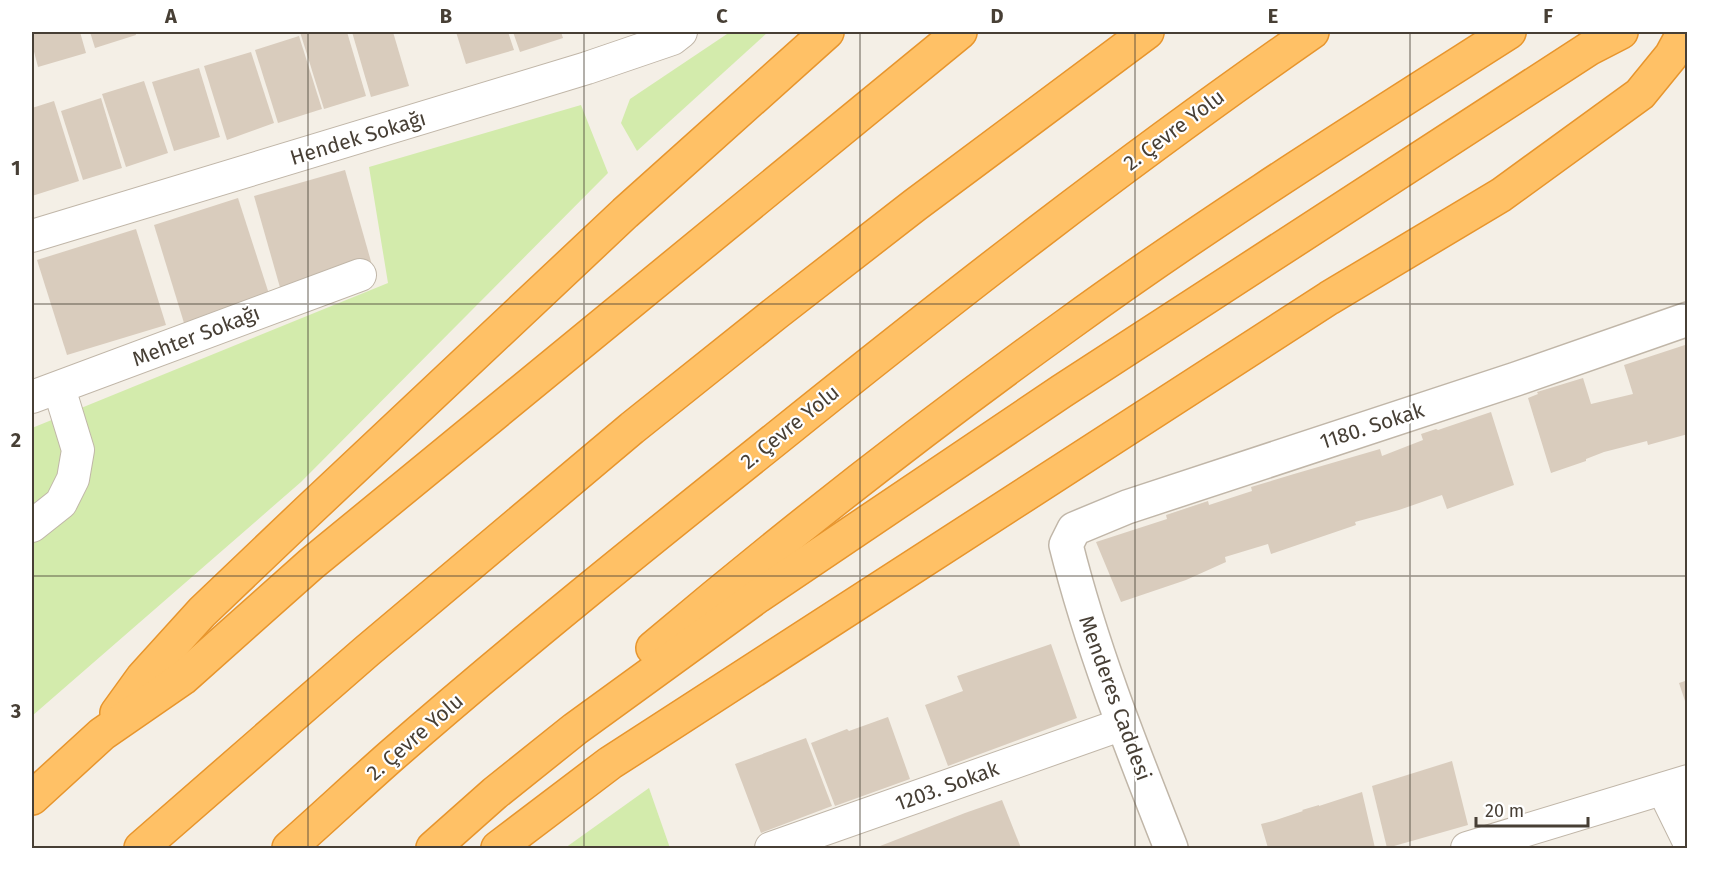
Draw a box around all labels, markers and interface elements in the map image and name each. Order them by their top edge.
text: A [164,4,178,28]
text: B [440,4,452,28]
text: C [716,4,728,28]
text: D [990,4,1004,28]
text: E [1268,4,1278,28]
text: F [1543,4,1553,28]
street label: 2. Çevre Yolu [1118,84,1230,176]
street label: Hendek Sokağı [287,105,429,171]
text: 1 [11,156,21,180]
street label: Mehter Sokağı [128,300,264,372]
street label: 2. Çevre Yolu [735,379,845,475]
street label: 1180. Sokak [1317,397,1428,455]
text: 2 [11,428,21,452]
street label: Menderes Caddesi [1073,612,1157,784]
street label: 2. Çevre Yolu [361,688,469,786]
text: 3 [10,699,21,723]
street label: 1203. Sokak [892,755,1003,817]
scale bar [1476,790,1588,828]
text: 20 m [1485,800,1524,822]

